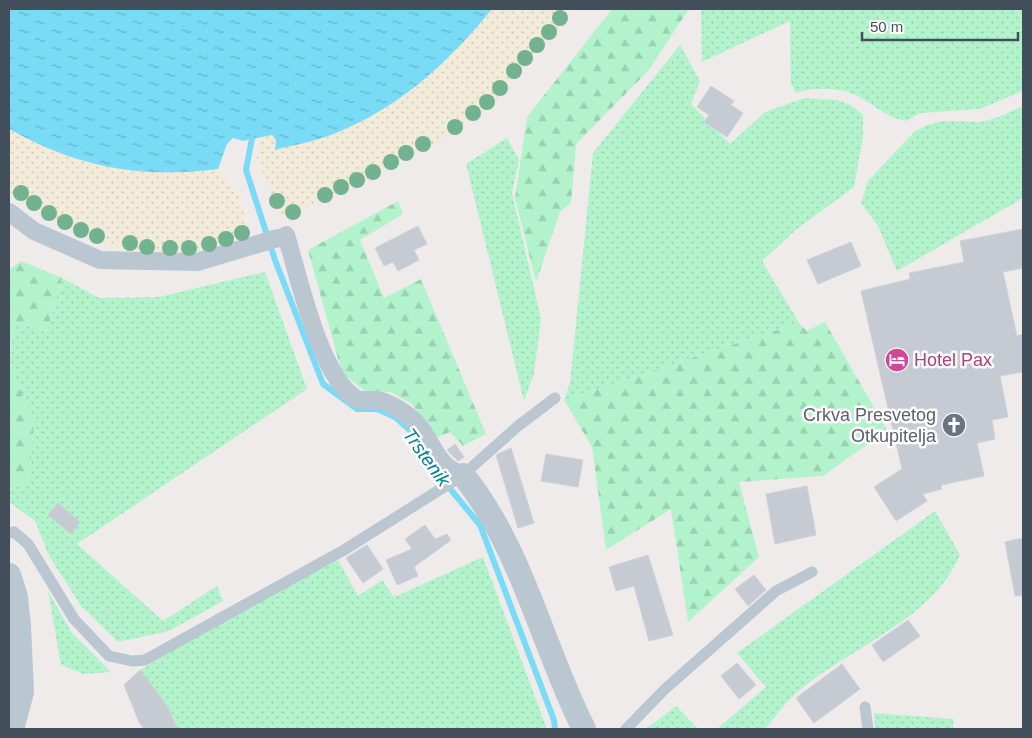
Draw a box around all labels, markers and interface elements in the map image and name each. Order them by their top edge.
scale bar [862,10,1018,42]
text: 50 m [870,18,903,35]
hotel icon: Hotel Pax [884,347,910,373]
place label: Hotel Pax [914,350,992,370]
place label: Crkva Presvetog Otkupitelja [803,405,937,446]
church icon: Crkva Presvetog Otkupitelja [941,412,967,438]
water label: Trstenik [399,424,455,491]

